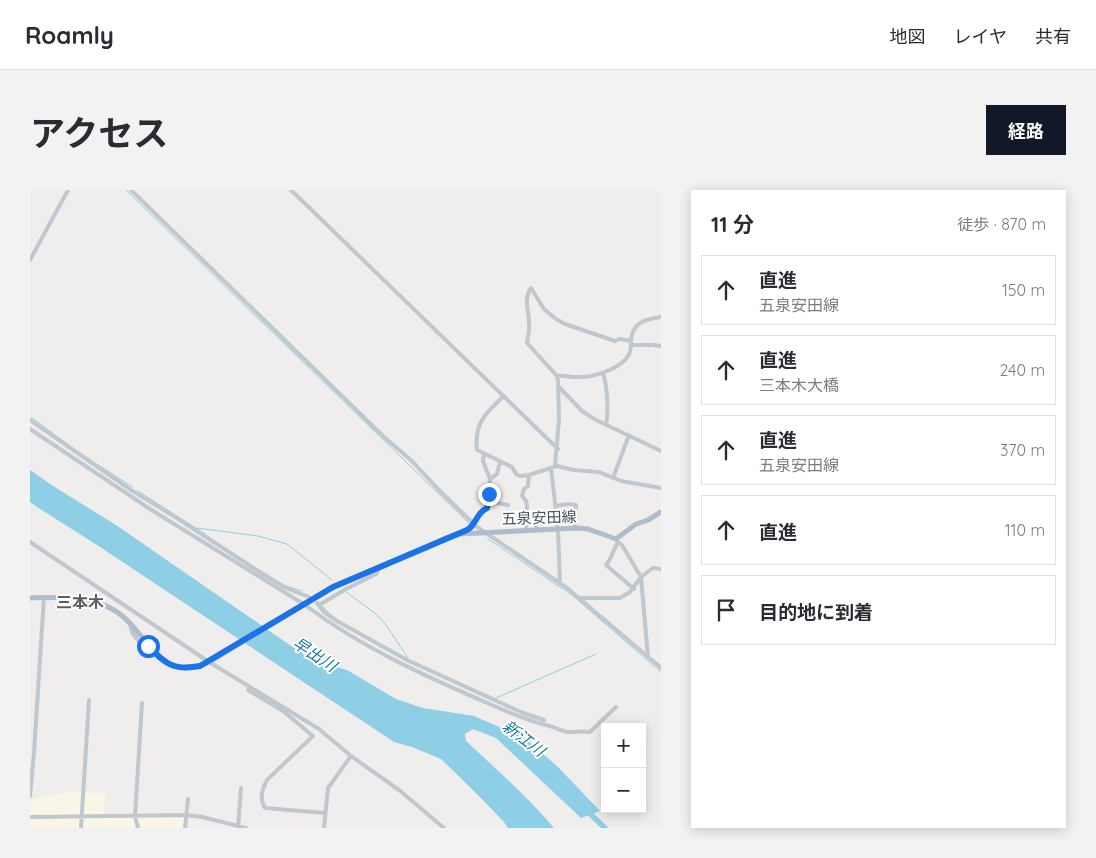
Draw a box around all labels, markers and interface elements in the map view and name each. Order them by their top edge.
text: Roamly [25,20,114,50]
text: 地図 [890,25,926,48]
text: レイヤ [954,25,1007,48]
text: 共有 [1035,25,1071,48]
button: 経路 [986,105,1066,155]
text: アクセス [30,111,168,155]
text: 11 分 [711,211,754,237]
text: 徒歩 · 870 m [957,214,1046,234]
text: 直進 [759,268,797,292]
icon: ahead [712,276,740,304]
text: 150 m [1002,280,1045,300]
text: 五泉安田線 [759,295,839,315]
text: 直進 [759,348,797,372]
icon: ahead [712,356,740,384]
text: 240 m [999,360,1045,380]
text: 三本木大橋 [759,375,839,395]
text: 直進 [759,428,797,452]
icon: ahead [712,436,740,464]
text: 370 m [1000,440,1045,460]
text: 五泉安田線 [759,455,839,475]
route end [478,483,501,506]
street label: 五泉安田線 [501,507,577,528]
icon: ahead [712,516,740,544]
text: 直進 [759,520,797,544]
text: 110 m [1005,520,1045,540]
district label: 三本木 [56,592,104,612]
icon: arrive [712,596,740,624]
text: 目的地に到着 [759,600,873,624]
water label: 早出川 [289,633,342,677]
route start [137,635,160,658]
water label: 新江川 [499,716,551,762]
map controls [601,723,646,813]
button: + [601,723,646,768]
button: − [601,768,646,813]

